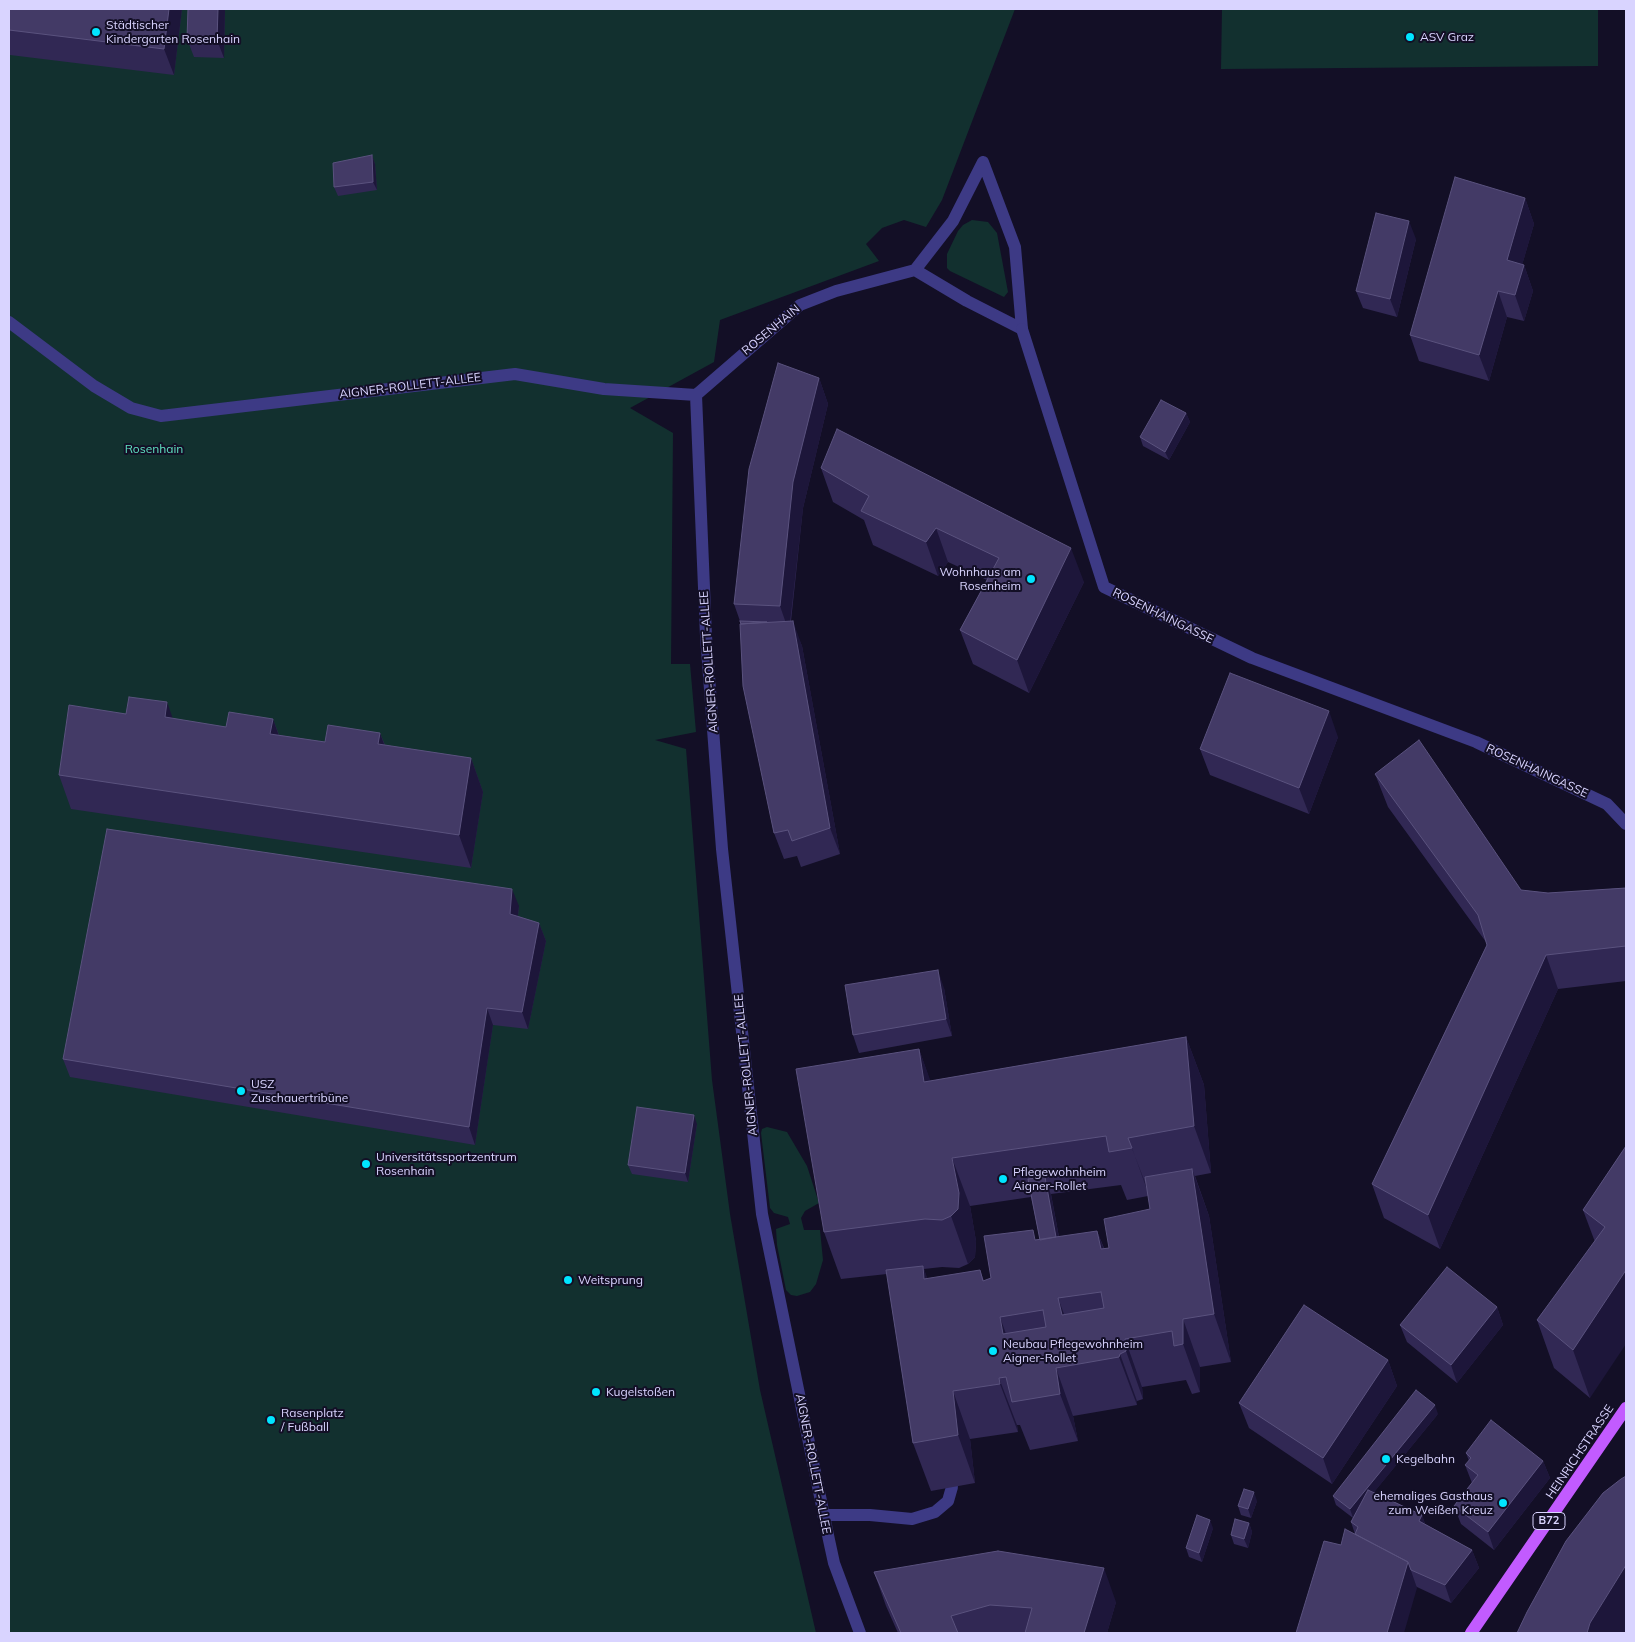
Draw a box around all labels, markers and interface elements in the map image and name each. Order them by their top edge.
place label: Städtischer Kindergarten Rosenhain [106,18,240,46]
marker: Städtischer Kindergarten Rosenhain [90,26,102,38]
place label: ASV Graz [1420,30,1474,44]
marker: ASV Graz [1404,31,1416,43]
street label: ROSENHAIN [739,302,803,358]
street label: AIGNER-ROLLETT-ALLEE [338,370,482,402]
park label: Rosenhain [125,442,183,456]
place label: Wohnhaus am Rosenheim [939,565,1021,593]
marker: Wohnhaus am Rosenheim [1025,573,1037,585]
street label: ROSENHAINGASSE [1110,585,1216,647]
street label: AIGNER-ROLLETT-ALLEE [697,590,721,734]
street label: ROSENHAINGASSE [1484,741,1590,801]
street label: AIGNER-ROLLETT-ALLEE [731,993,761,1137]
place label: USZ Zuschauertribüne [251,1077,348,1105]
marker: USZ Zuschauertribüne [235,1085,247,1097]
place label: Universitätssportzentrum Rosenhain [376,1150,517,1178]
marker: Universitätssportzentrum Rosenhain [360,1158,372,1170]
place label: Pflegewohnheim Aigner-Rollet [1013,1165,1106,1193]
marker: Pflegewohnheim Aigner-Rollet [997,1173,1009,1185]
place label: Weitsprung [578,1273,643,1287]
marker: Weitsprung [562,1274,574,1286]
place label: Neubau Pflegewohnheim Aigner-Rollet [1003,1337,1143,1365]
marker: Neubau Pflegewohnheim Aigner-Rollet [987,1345,999,1357]
place label: Kugelstoßen [606,1385,675,1399]
marker: Kugelstoßen [590,1386,602,1398]
street label: AIGNER-ROLLETT-ALLEE [792,1393,834,1535]
street label: HEINRICHSTRASSE [1543,1402,1617,1502]
place label: Rasenplatz / Fußball [281,1406,344,1434]
marker: Rasenplatz / Fußball [265,1414,277,1426]
place label: Kegelbahn [1396,1452,1455,1466]
marker: Kegelbahn [1380,1453,1392,1465]
place label: ehemaliges Gasthaus zum Weißen Kreuz [1373,1489,1493,1517]
marker: ehemaliges Gasthaus zum Weißen Kreuz [1497,1497,1509,1509]
road number: B72 [1533,1512,1565,1530]

